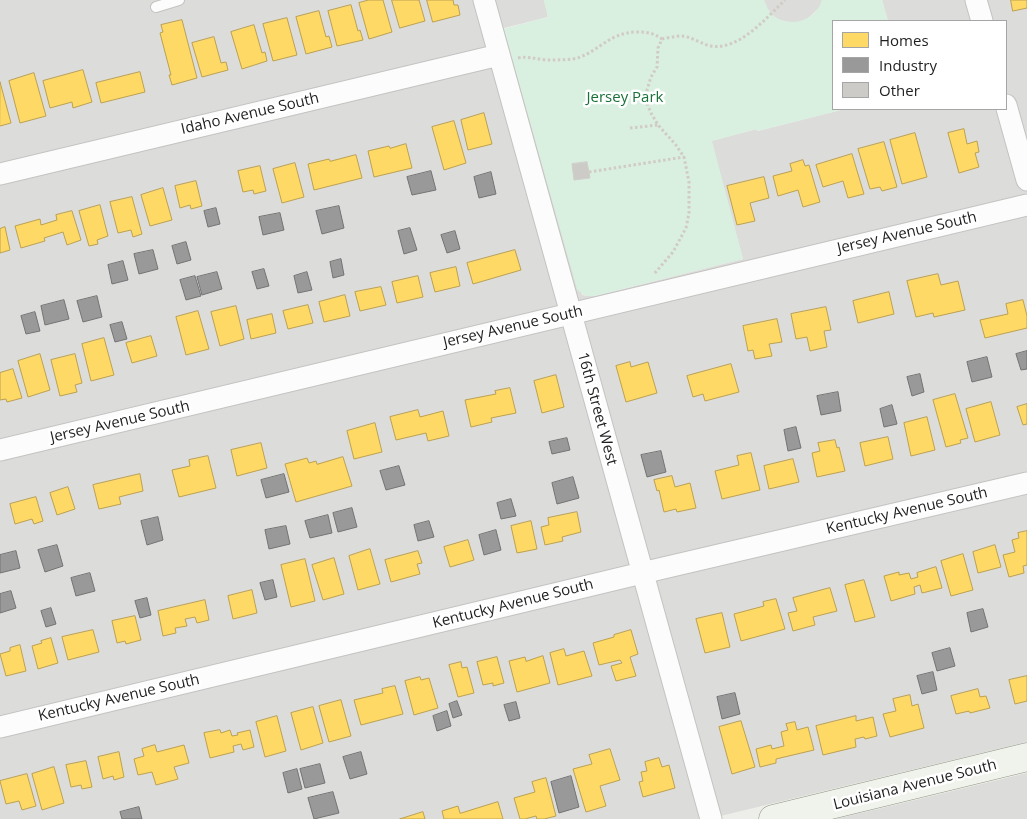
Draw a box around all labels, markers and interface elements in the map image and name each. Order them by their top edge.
legend [832,20,1007,110]
text: Homes [879,30,929,50]
text: Industry [879,55,937,75]
text: Other [879,80,920,100]
street label: Idaho Avenue South [179,89,321,139]
park label: Jersey Park [587,89,663,107]
street label: Jersey Avenue South [835,208,979,258]
street label: Jersey Avenue South [441,302,585,352]
street label: 16th Street West [573,351,621,467]
street label: Jersey Avenue South [48,397,192,447]
street label: Kentucky Avenue South [825,484,989,538]
street label: Kentucky Avenue South [431,575,595,633]
street label: Kentucky Avenue South [37,671,201,725]
street label: Louisiana Avenue South [831,756,999,814]

